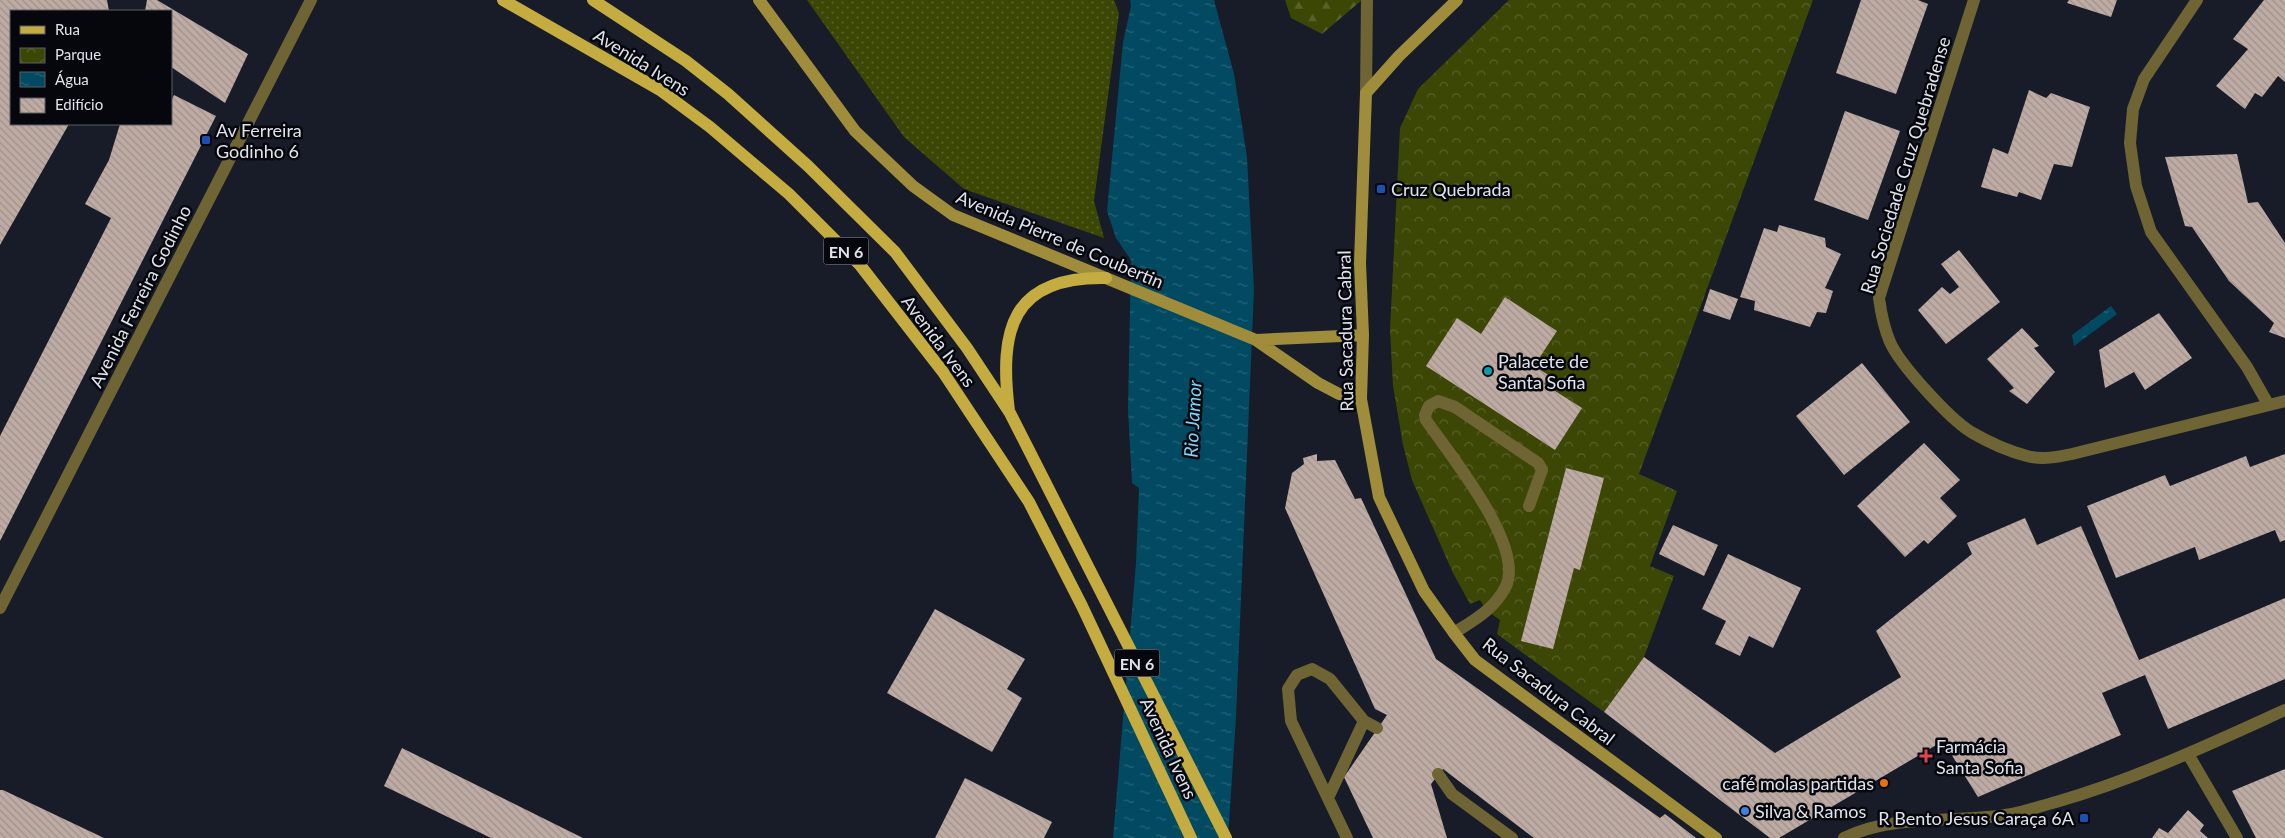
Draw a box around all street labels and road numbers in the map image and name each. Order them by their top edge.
street label: Avenida Ivens [590,24,694,100]
street label: Rua Sociedade Cruz Quebradense [1855,34,1955,296]
street label: Avenida Pierre de Coubertin [953,185,1167,293]
street label: Avenida Ferreira Godinho [84,201,196,391]
road number: EN 6 [824,238,868,264]
street label: Rua Sacadura Cabral [1333,250,1357,412]
street label: Avenida Ivens [897,291,981,391]
street label: Rua Sacadura Cabral [1479,633,1619,749]
road number: EN 6 [1114,650,1160,676]
street label: Avenida Ivens [1136,694,1202,802]

